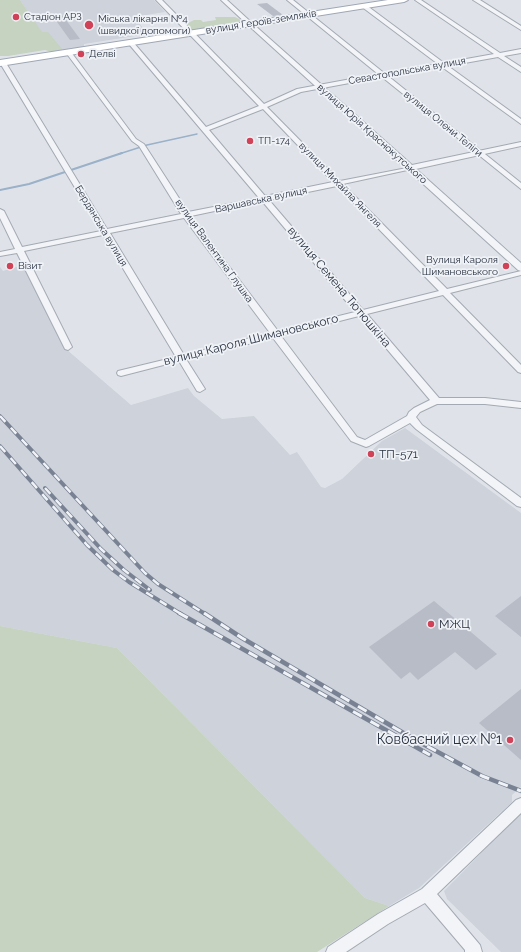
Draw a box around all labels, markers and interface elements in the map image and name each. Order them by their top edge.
street label: вулиця Героїв-земляків [205,7,317,37]
place label: Стадіон АРЗ [24,11,82,23]
marker: Стадіон АРЗ [11,12,21,22]
place label: Міська лікарня №4 (швидкої допомоги) [98,13,190,36]
marker: Міська лікарня №4 (швидкої допомоги) [83,19,95,31]
place label: Делві [89,48,116,60]
marker: Делві [76,49,86,59]
street label: Севастопольська вулиця [347,55,467,87]
street label: вулиця Юрія Краснокутського [315,81,429,187]
street label: вулиця Олени Теліги [401,88,485,160]
place label: ТП-174 [258,135,290,147]
marker: ТП-174 [245,136,255,146]
street label: вулиця Михайла Янгеля [296,140,384,230]
street label: Бердянська вулиця [72,183,130,269]
street label: Варшавська вулиця [214,184,308,216]
street label: вулиця Валентина Глушка [172,197,256,305]
street label: вулиця Семена Тютюшкіна [284,224,394,350]
place label: Вулиця Кароля Шимановського [422,254,498,278]
place label: Візит [18,260,42,272]
marker: Візит [5,261,15,271]
marker: Вулиця Кароля Шимановського [501,261,511,271]
street label: вулиця Кароля Шимановського [162,311,340,369]
place label: ТП-571 [379,447,418,461]
marker: ТП-571 [366,449,376,459]
place label: МЖЦ [439,617,470,631]
marker: МЖЦ [426,619,436,629]
place label: Ковбасний цех №1 [377,732,502,748]
marker: Ковбасний цех №1 [505,735,515,745]

